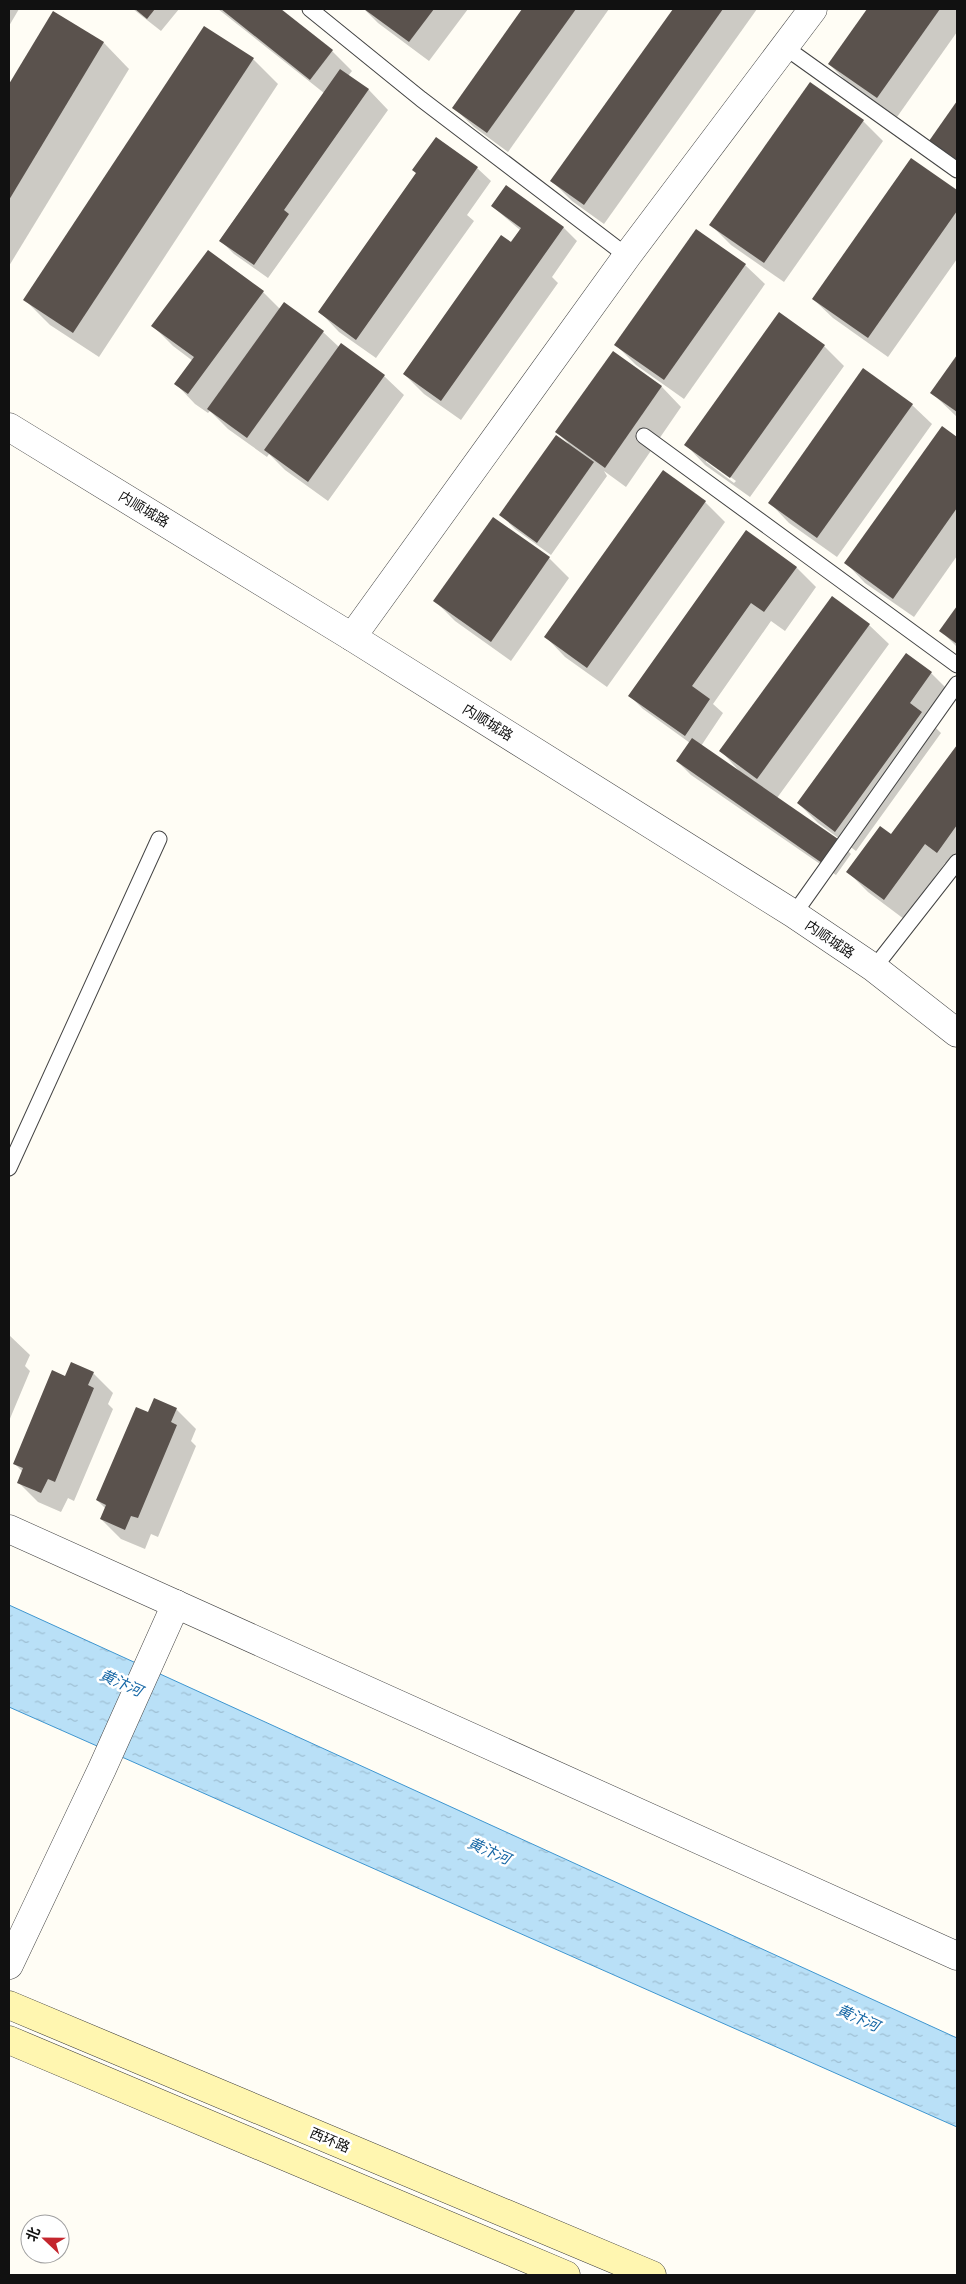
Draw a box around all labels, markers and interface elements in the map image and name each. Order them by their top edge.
street label: 内顺城路 [116,489,172,530]
street label: 内顺城路 [460,701,515,744]
street label: 内顺城路 [802,918,857,961]
water label: 黄汴河 [97,1667,148,1701]
water label: 黄汴河 [465,1835,516,1869]
water label: 黄汴河 [834,2002,885,2036]
street label: 西环路 [308,2125,352,2156]
north arrow [20,2214,70,2264]
text: 北 [24,2225,43,2244]

